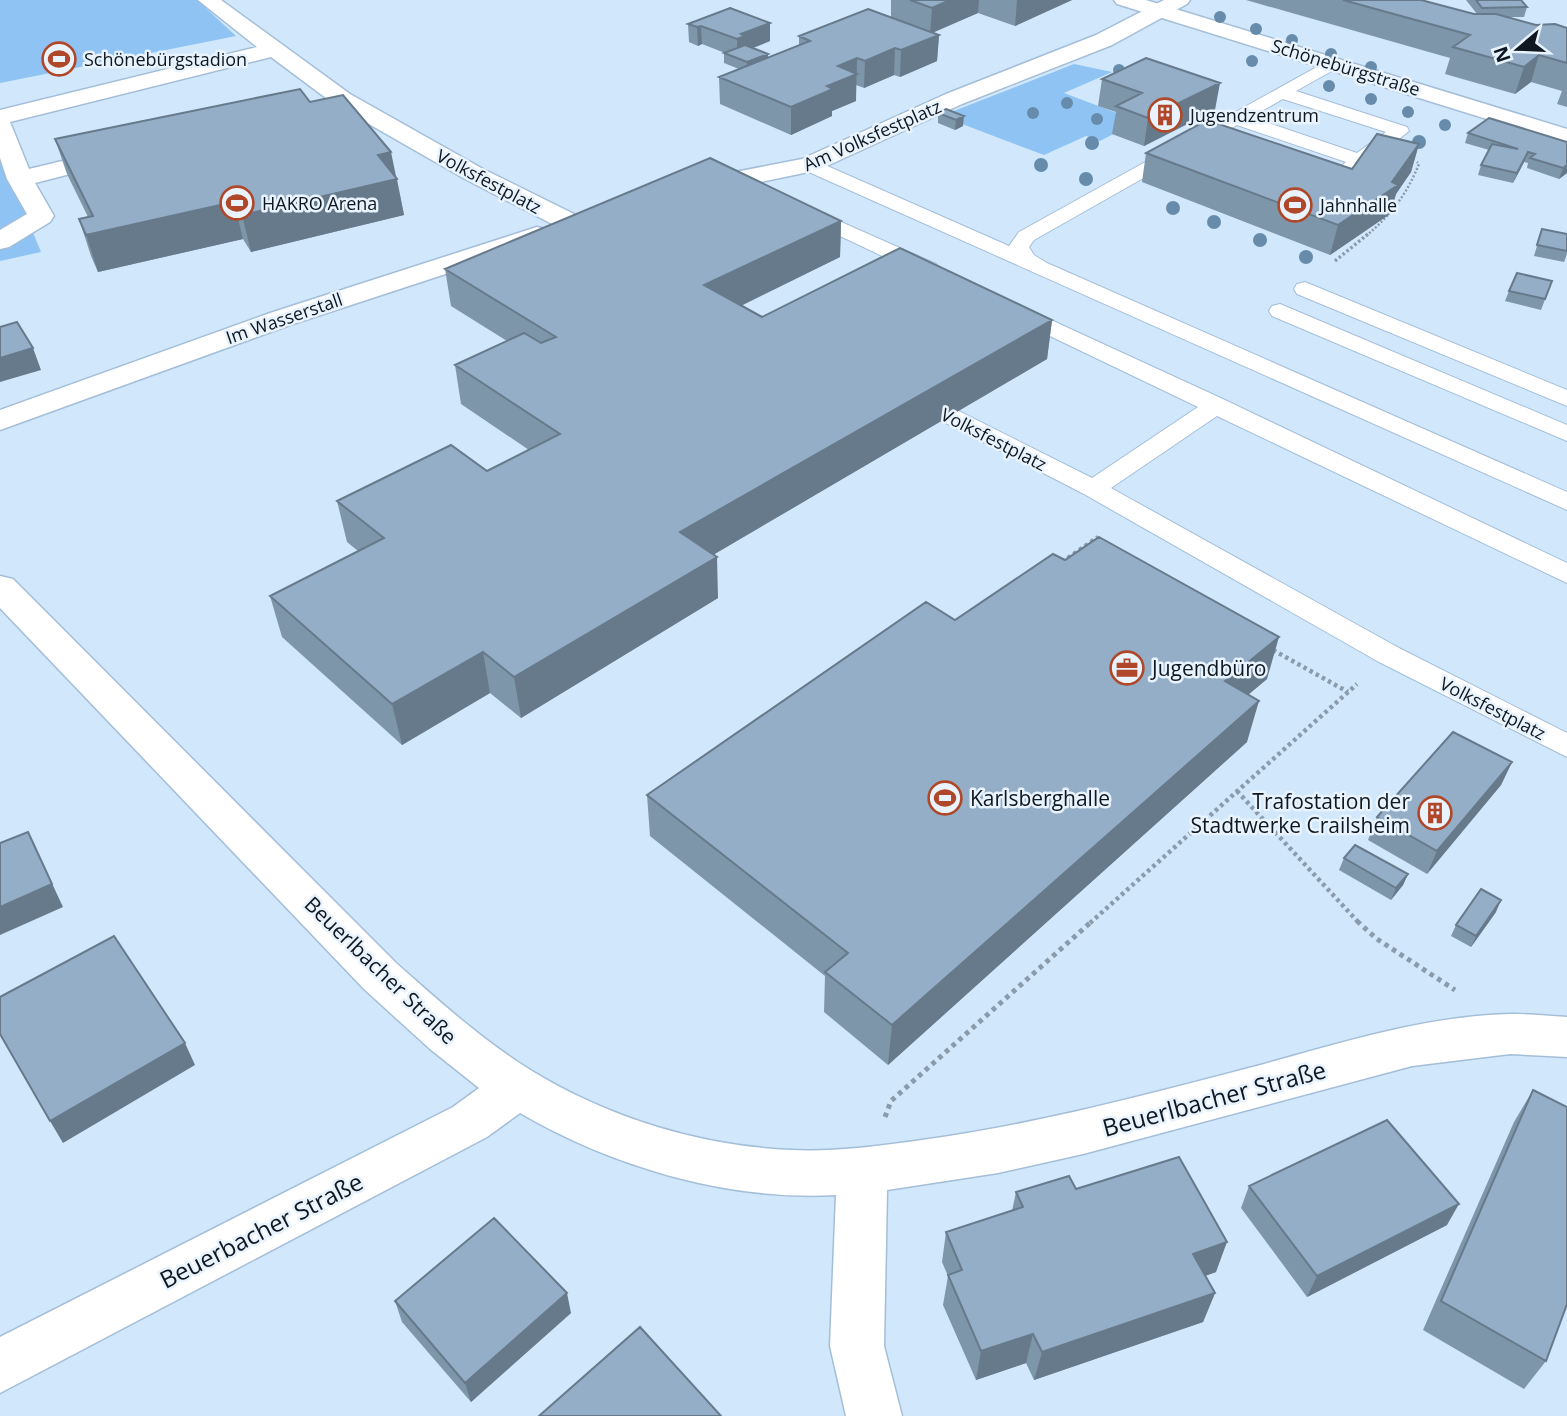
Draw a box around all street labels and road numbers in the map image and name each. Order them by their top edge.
street label: Schönebürgstraße [1269,33,1423,101]
street label: Am Volksfestplatz [799,94,945,176]
street label: Volksfestplatz [432,143,546,219]
street label: Im Wasserstall [223,287,345,349]
street label: Volksfestplatz [937,402,1051,476]
street label: Volksfestplatz [1436,671,1550,745]
street label: Beuerlbacher Straße [299,890,463,1050]
street label: Beuerlbacher Straße [1099,1052,1329,1144]
street label: Beuerbacher Straße [154,1164,368,1296]

